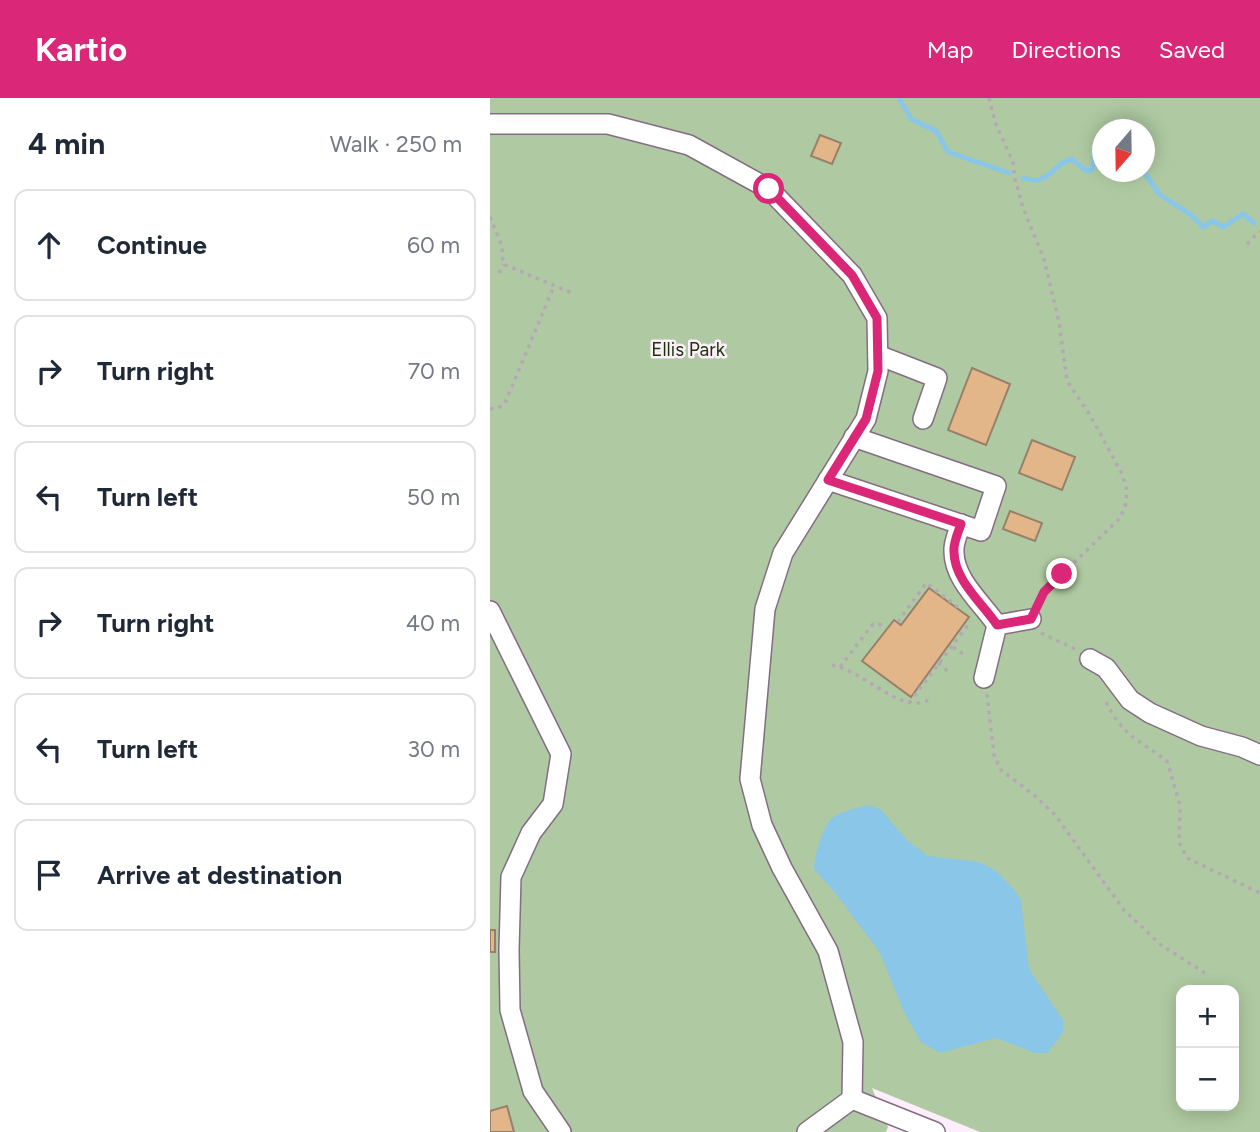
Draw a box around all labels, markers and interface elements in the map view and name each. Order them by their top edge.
text: Kartio [35,30,127,69]
text: Map [927,35,973,64]
text: Directions [1011,35,1121,64]
text: Saved [1159,35,1225,64]
north arrow [1092,119,1155,182]
text: 4 min [28,125,105,162]
text: Walk · 250 m [330,130,462,158]
route start [753,173,784,204]
icon: ahead [30,226,68,264]
text: Continue [97,229,207,261]
text: 60 m [407,231,460,259]
park label: Ellis Park [651,338,726,361]
icon: right [30,352,68,390]
text: Turn right [97,355,214,387]
text: 70 m [408,357,460,385]
icon: left [30,478,68,516]
text: Turn left [97,481,198,513]
text: 50 m [407,483,460,511]
route end [1046,558,1077,589]
icon: right [30,604,68,642]
text: Turn right [97,607,214,639]
text: 40 m [406,609,460,637]
icon: left [30,730,68,768]
text: Turn left [97,733,198,765]
text: 30 m [407,735,460,763]
icon: arrive [30,856,68,894]
text: Arrive at destination [97,859,342,891]
map controls [1176,985,1239,1111]
button: + [1176,985,1239,1048]
button: − [1176,1048,1239,1111]

